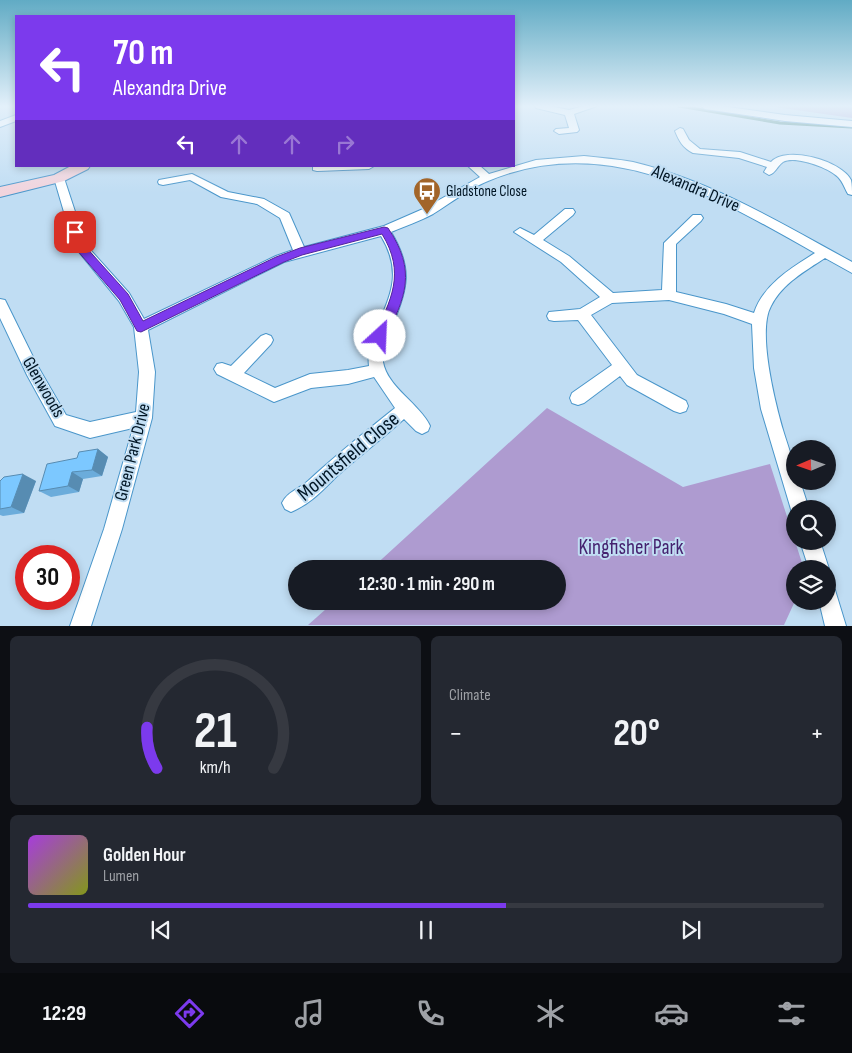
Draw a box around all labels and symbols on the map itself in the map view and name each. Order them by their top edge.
street label: Alexandra Drive [648,160,743,216]
bus stop icon: Gladstone Close [412,176,442,215]
place label: Gladstone Close [446,182,527,201]
pin [54,211,96,253]
position arrow [353,309,405,361]
street label: Glenwoods [18,353,69,421]
street label: Green Park Drive [110,401,155,503]
street label: Mountsfield Close [292,407,404,506]
north arrow [786,440,836,490]
park label: Kingfisher Park [578,535,684,560]
speed limit sign: 30 [15,545,80,610]

